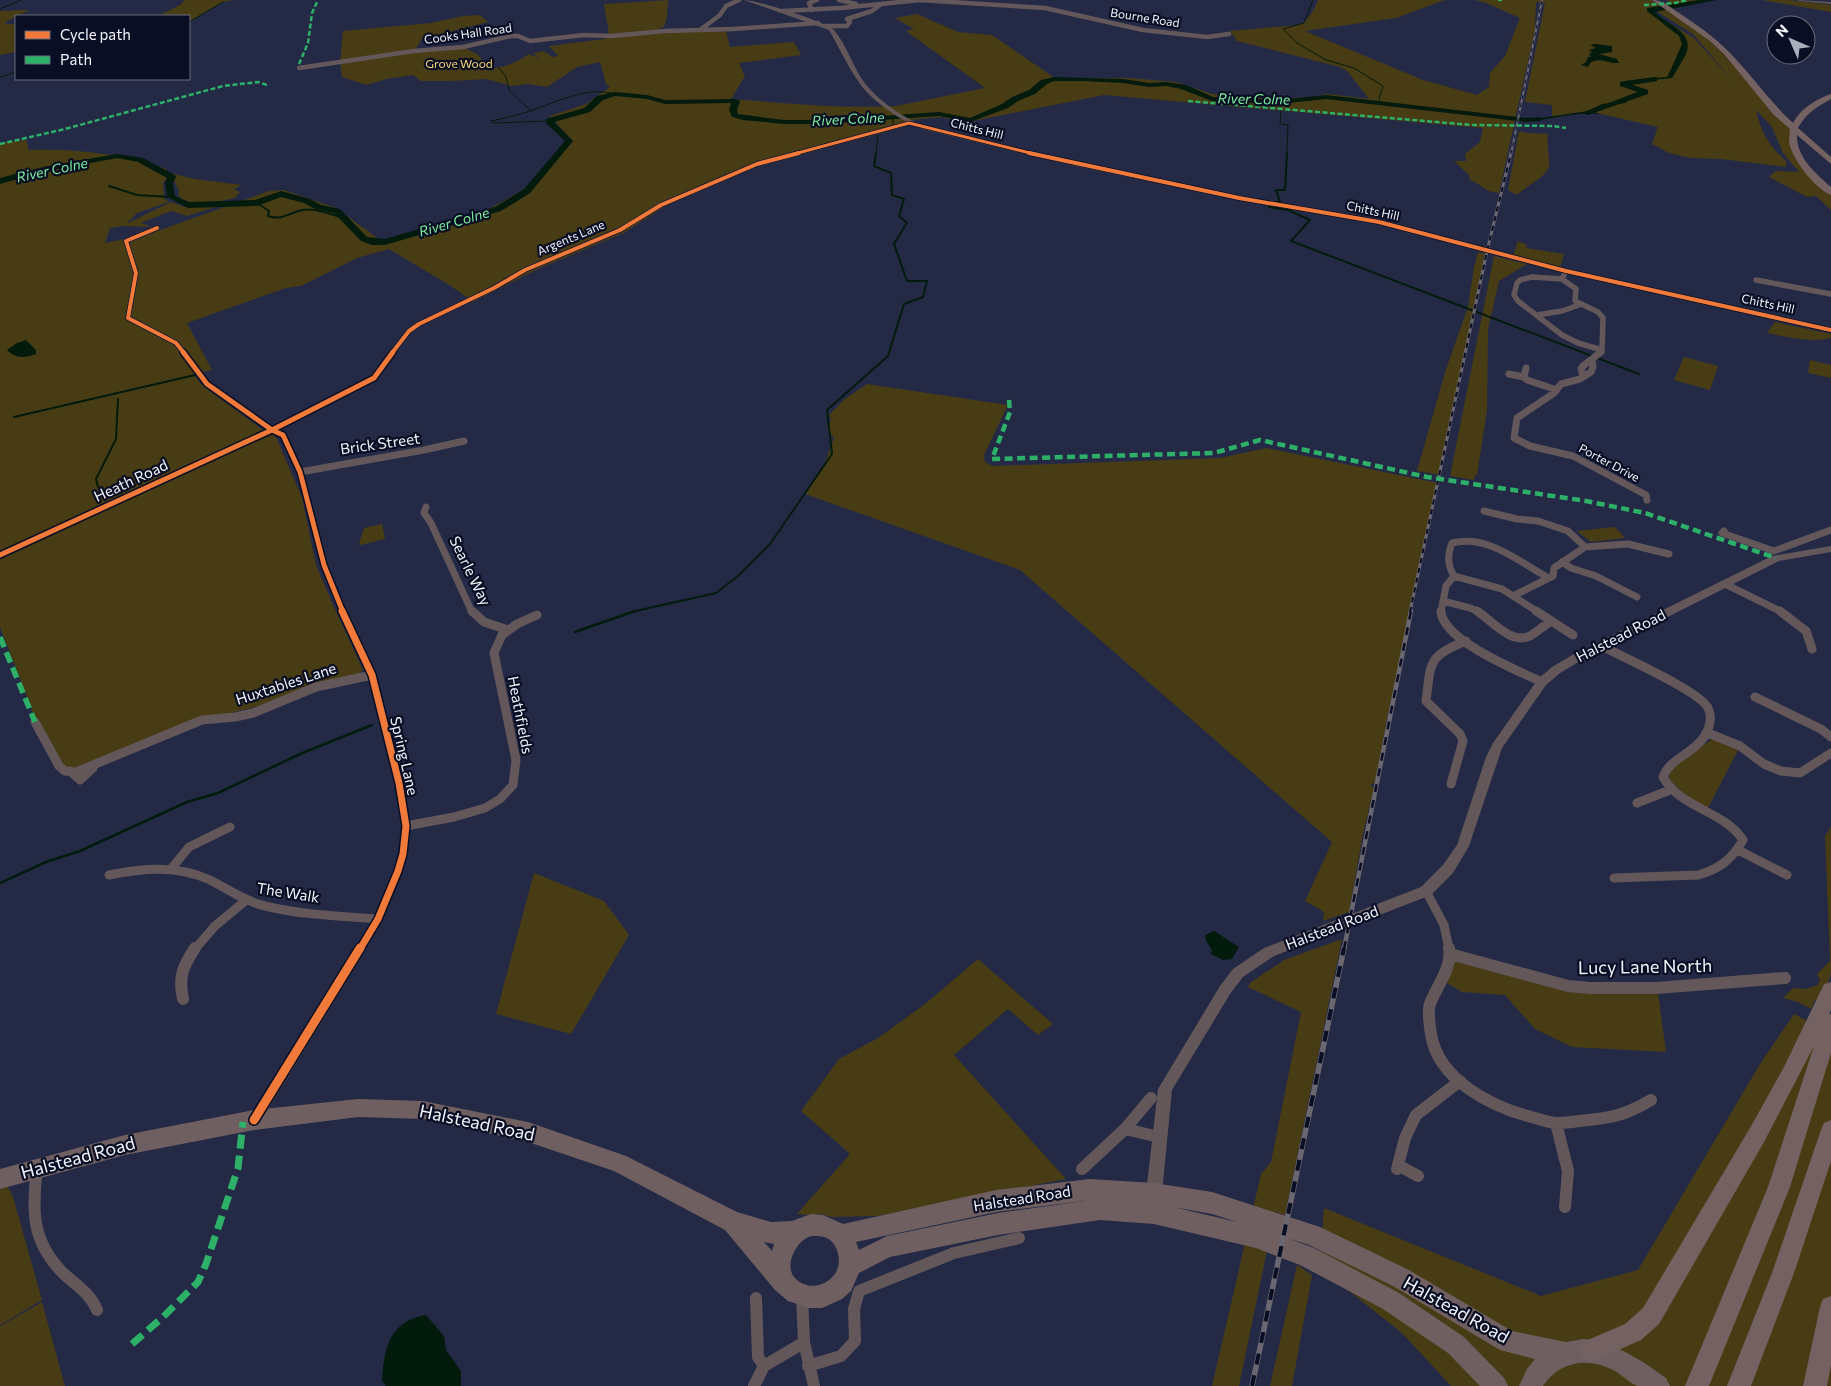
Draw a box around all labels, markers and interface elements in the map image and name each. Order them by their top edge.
street label: Bourne Road [1110,5,1181,29]
legend [15,15,190,80]
north arrow [1766,15,1816,65]
street label: Cooks Hall Road [423,20,513,46]
text: N [1772,21,1791,40]
text: Cycle path [60,25,131,43]
text: Path [60,50,92,68]
park label: Grove Wood [425,56,493,70]
water label: River Colne [1218,89,1291,108]
water label: River Colne [811,108,885,129]
street label: Chitts Hill [949,115,1005,141]
water label: River Colne [15,154,90,185]
street label: Chitts Hill [1345,198,1401,222]
water label: River Colne [417,203,492,240]
street label: Argents Lane [535,217,606,258]
street label: Chitts Hill [1740,291,1796,315]
street label: Brick Street [339,429,421,458]
street label: Porter Drive [1577,440,1642,484]
street label: Heath Road [91,455,170,505]
street label: Searle Way [446,533,496,608]
street label: Halstead Road [1573,605,1668,665]
street label: Huxtables Lane [233,658,338,708]
street label: Heathfields [505,674,537,755]
street label: Spring Lane [387,715,423,797]
street label: The Walk [255,878,321,906]
street label: Halstead Road [1283,901,1381,953]
street label: Lucy Lane North [1578,954,1712,978]
street label: Halstead Road [417,1099,537,1145]
street label: Halstead Road [18,1131,137,1183]
street label: Halstead Road [972,1181,1072,1215]
street label: Halstead Road [1400,1271,1513,1347]

